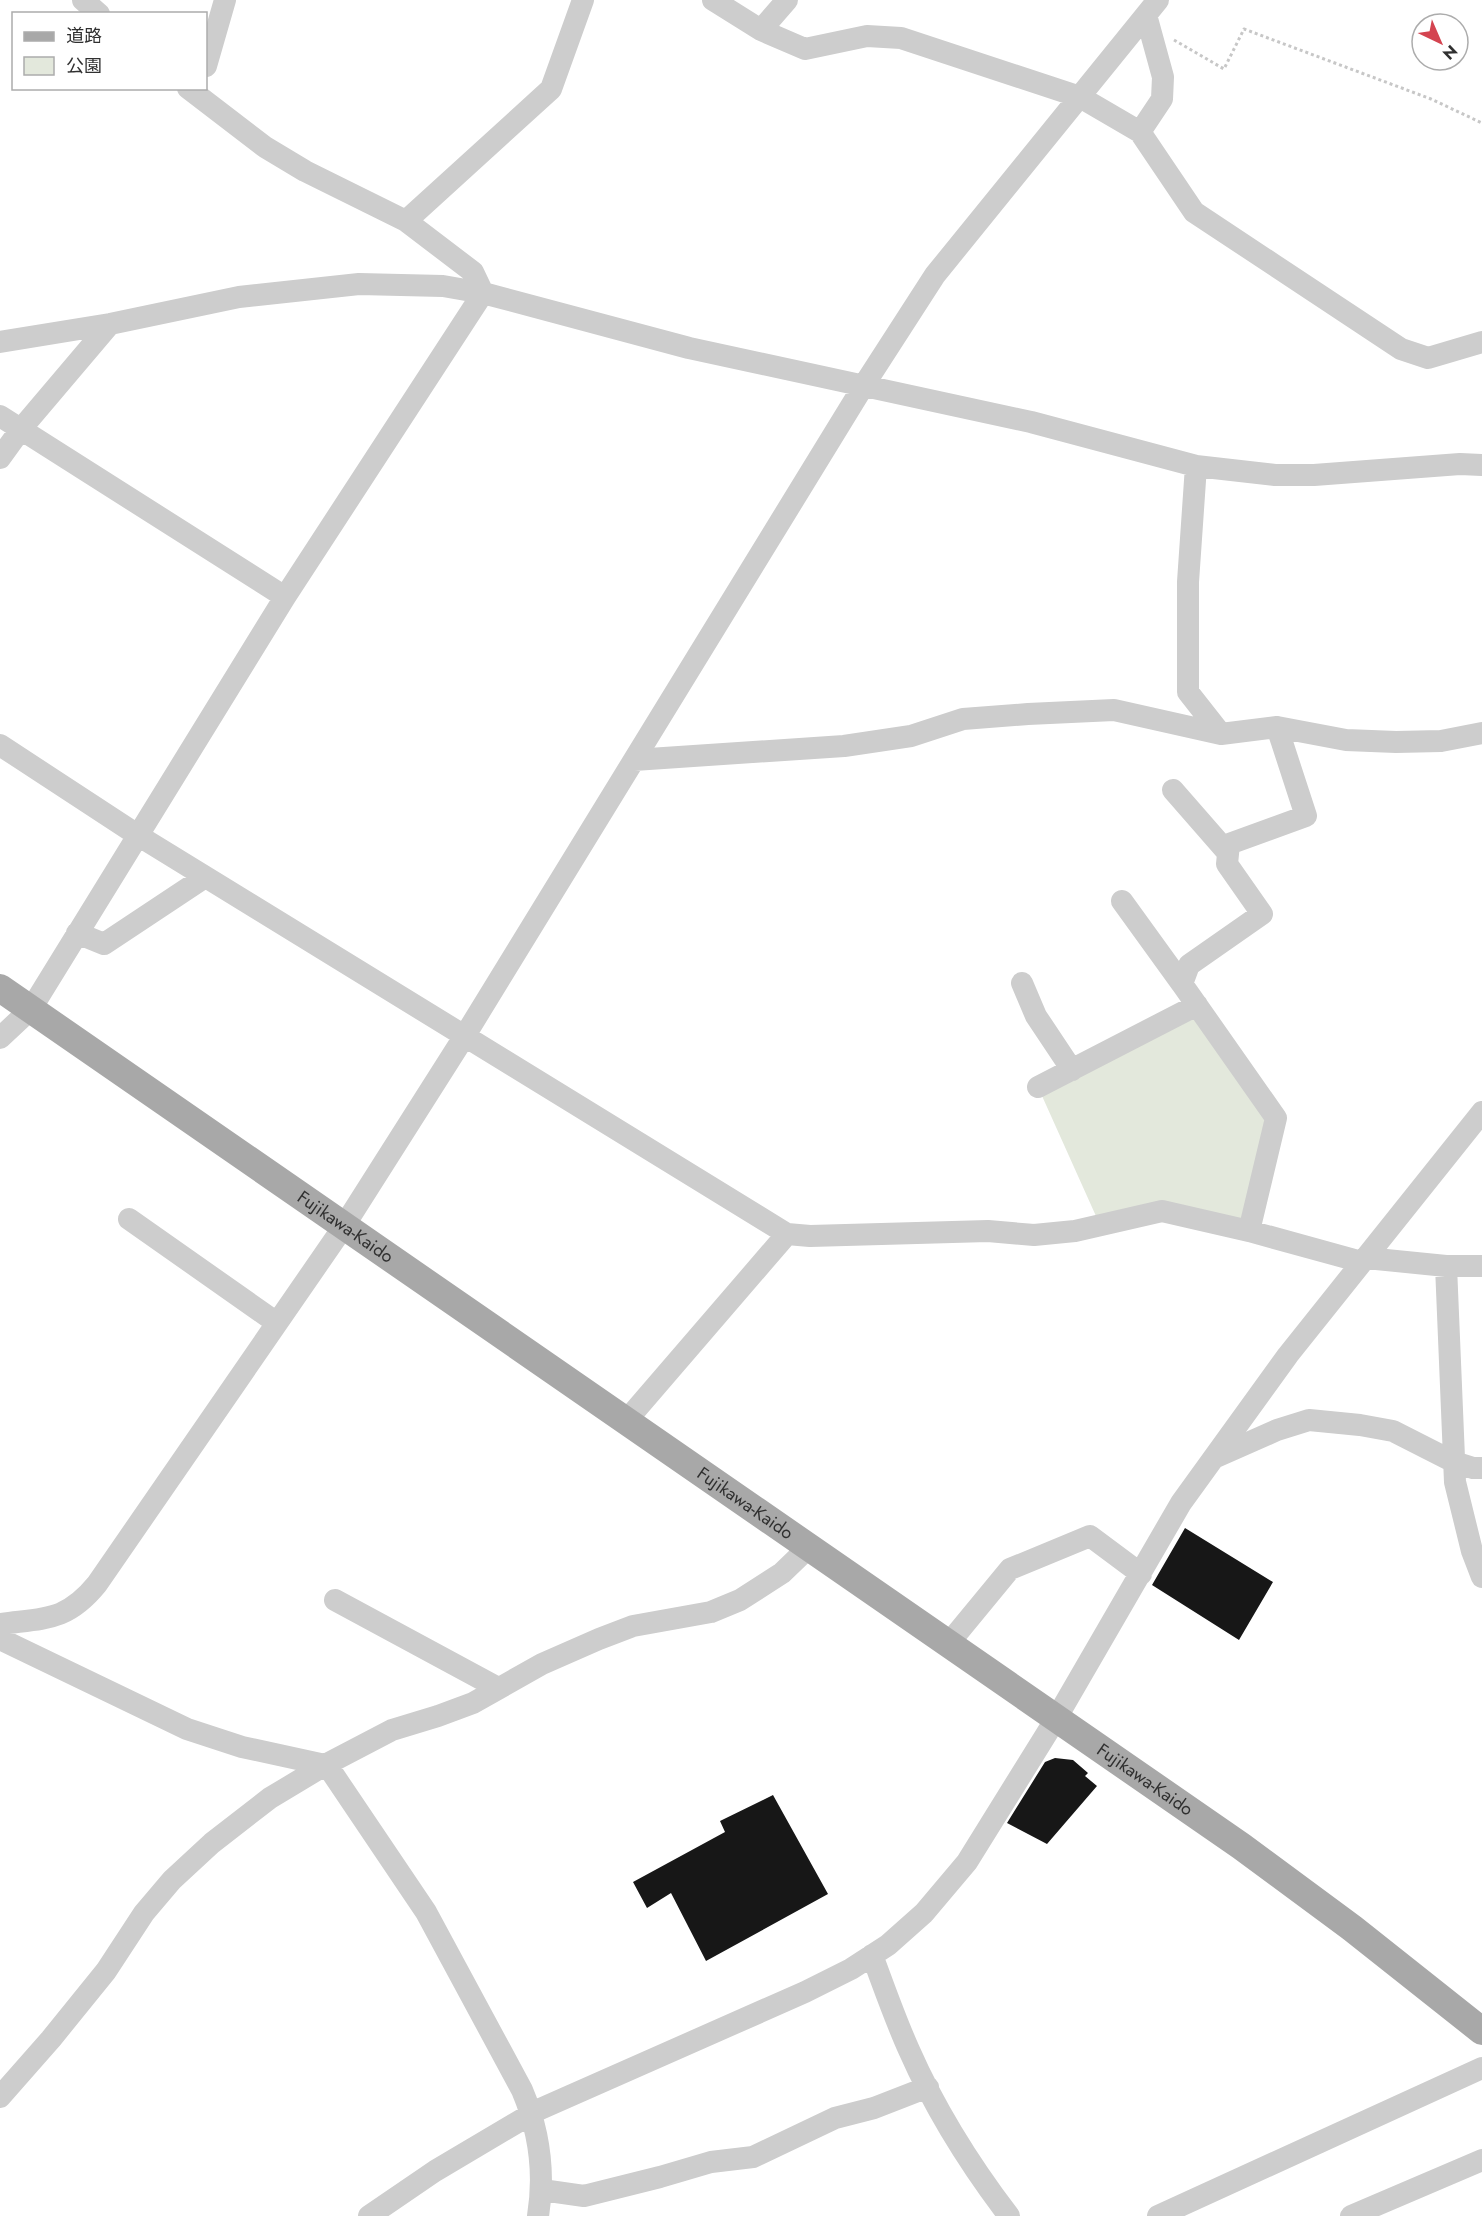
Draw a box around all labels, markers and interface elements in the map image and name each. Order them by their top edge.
legend [12,12,207,90]
north arrow [1410,12,1470,72]
text: 道路 [66,23,102,49]
text: N [1438,40,1463,65]
text: 公園 [66,53,102,79]
street label: Fujikawa-Kaido [292,1184,399,1270]
street label: Fujikawa-Kaido [692,1461,799,1546]
street label: Fujikawa-Kaido [1091,1737,1199,1822]

